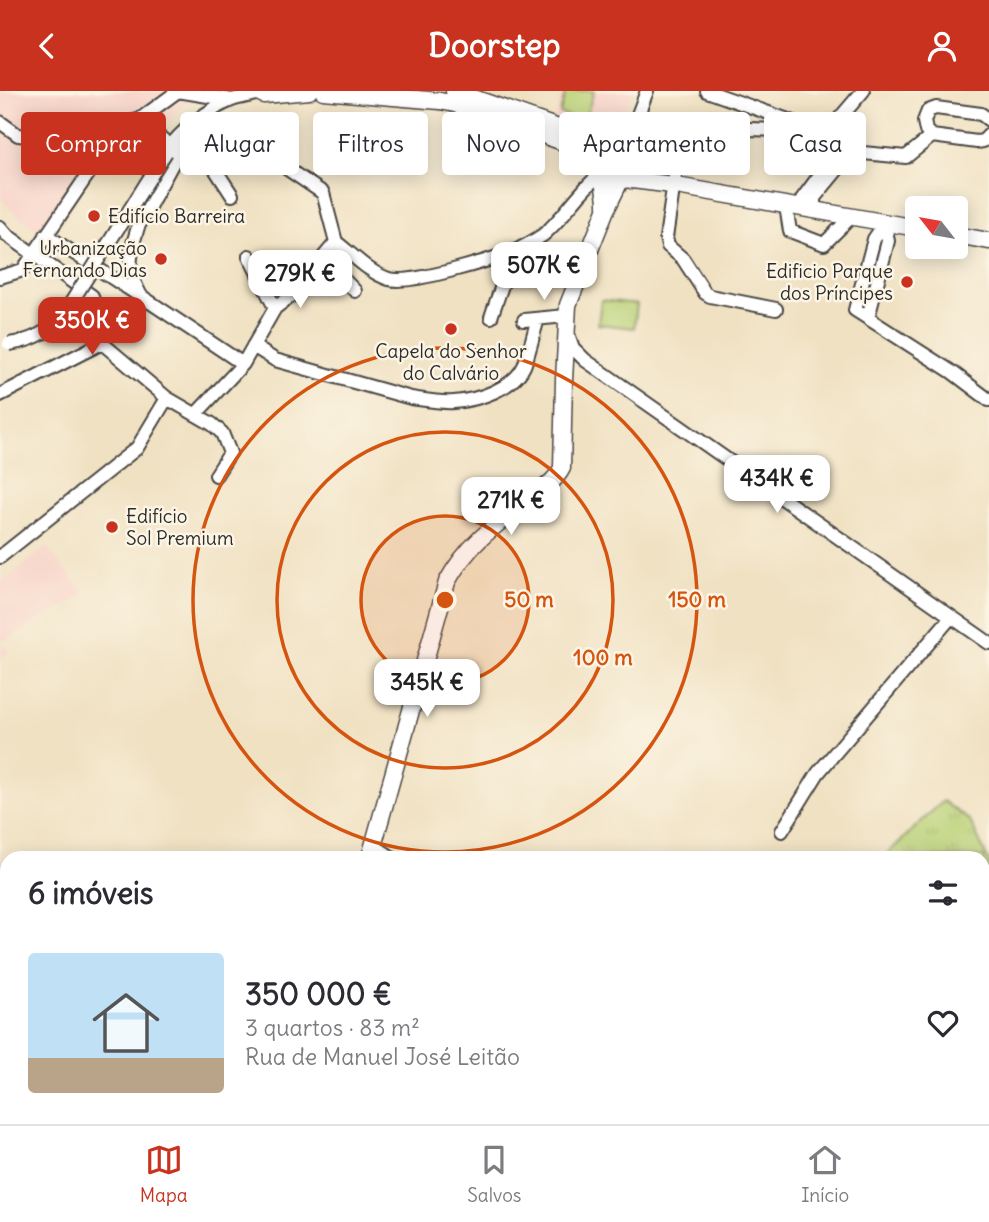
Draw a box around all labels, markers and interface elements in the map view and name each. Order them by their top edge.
text: Doorstep [428,25,561,66]
icon: back [28,27,66,65]
icon: person [923,27,961,65]
chip: Comprar [21,112,166,175]
chip: Alugar [180,112,299,175]
chip: Filtros [313,112,428,175]
chip: Novo [442,112,545,175]
chip: Apartamento [559,112,750,175]
chip: Casa [764,112,866,175]
north arrow [905,196,968,259]
map controls [905,196,968,259]
place label: Edifício Barreira [108,204,245,228]
marker: Edifício Barreira [86,208,102,224]
place label: Urbanização Fernando Dias [23,236,147,282]
pin: 507K € [487,243,601,302]
text: 507K € [507,250,581,279]
marker: Urbanização Fernando Dias [153,251,169,267]
pin: 279K € [243,251,357,310]
text: 279K € [264,258,336,287]
place label: Edificio Parque dos Príncipes [766,259,893,305]
marker: Edificio Parque dos Príncipes [899,274,915,290]
pin: 350K € [35,297,149,357]
text: 350K € [54,305,130,334]
marker: Capela do Senhor do Calvário [443,321,459,337]
place label: Capela do Senhor do Calvário [375,339,527,385]
pin: 434K € [720,455,834,515]
text: 434K € [740,463,814,492]
pin: 271K € [454,477,568,537]
text: 271K € [477,485,545,514]
place label: Edifício Sol Premium [126,504,234,550]
marker: Edifício Sol Premium [104,519,120,535]
text: 50 m [504,586,554,613]
text: 150 m [668,586,726,613]
centre of rings [433,588,457,612]
text: 100 m [573,644,633,671]
pin: 345K € [370,659,484,719]
text: 345K € [390,667,464,696]
text: 6 imóveis [28,874,153,912]
icon: filters [924,874,962,912]
text: 350 000 € [245,975,392,1013]
icon: home [84,981,168,1065]
icon: heart [924,1004,962,1042]
text: 3 quartos · 83 m² [245,1013,420,1042]
text: Rua de Manuel José Leitão [245,1042,520,1071]
tab: Mapa [140,1141,188,1207]
tab: Salvos [467,1141,521,1207]
tab: Início [801,1141,849,1207]

